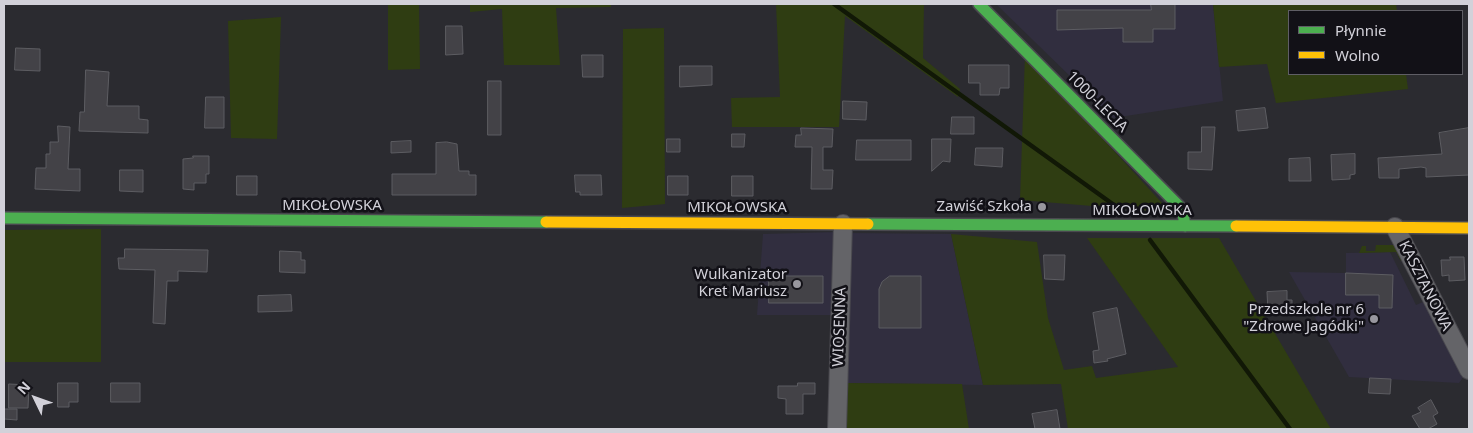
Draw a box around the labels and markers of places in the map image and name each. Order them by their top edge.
place label: Zawiść Szkoła [936,198,1032,216]
marker: Zawiść Szkoła [1036,201,1048,213]
place label: Wulkanizator Kret Mariusz [694,266,787,301]
marker: Wulkanizator Kret Mariusz [791,278,803,290]
place label: Przedszkole nr 6 "Zdrowe Jagódki" [1243,301,1364,336]
marker: Przedszkole nr 6 "Zdrowe Jagódki" [1368,313,1380,325]

